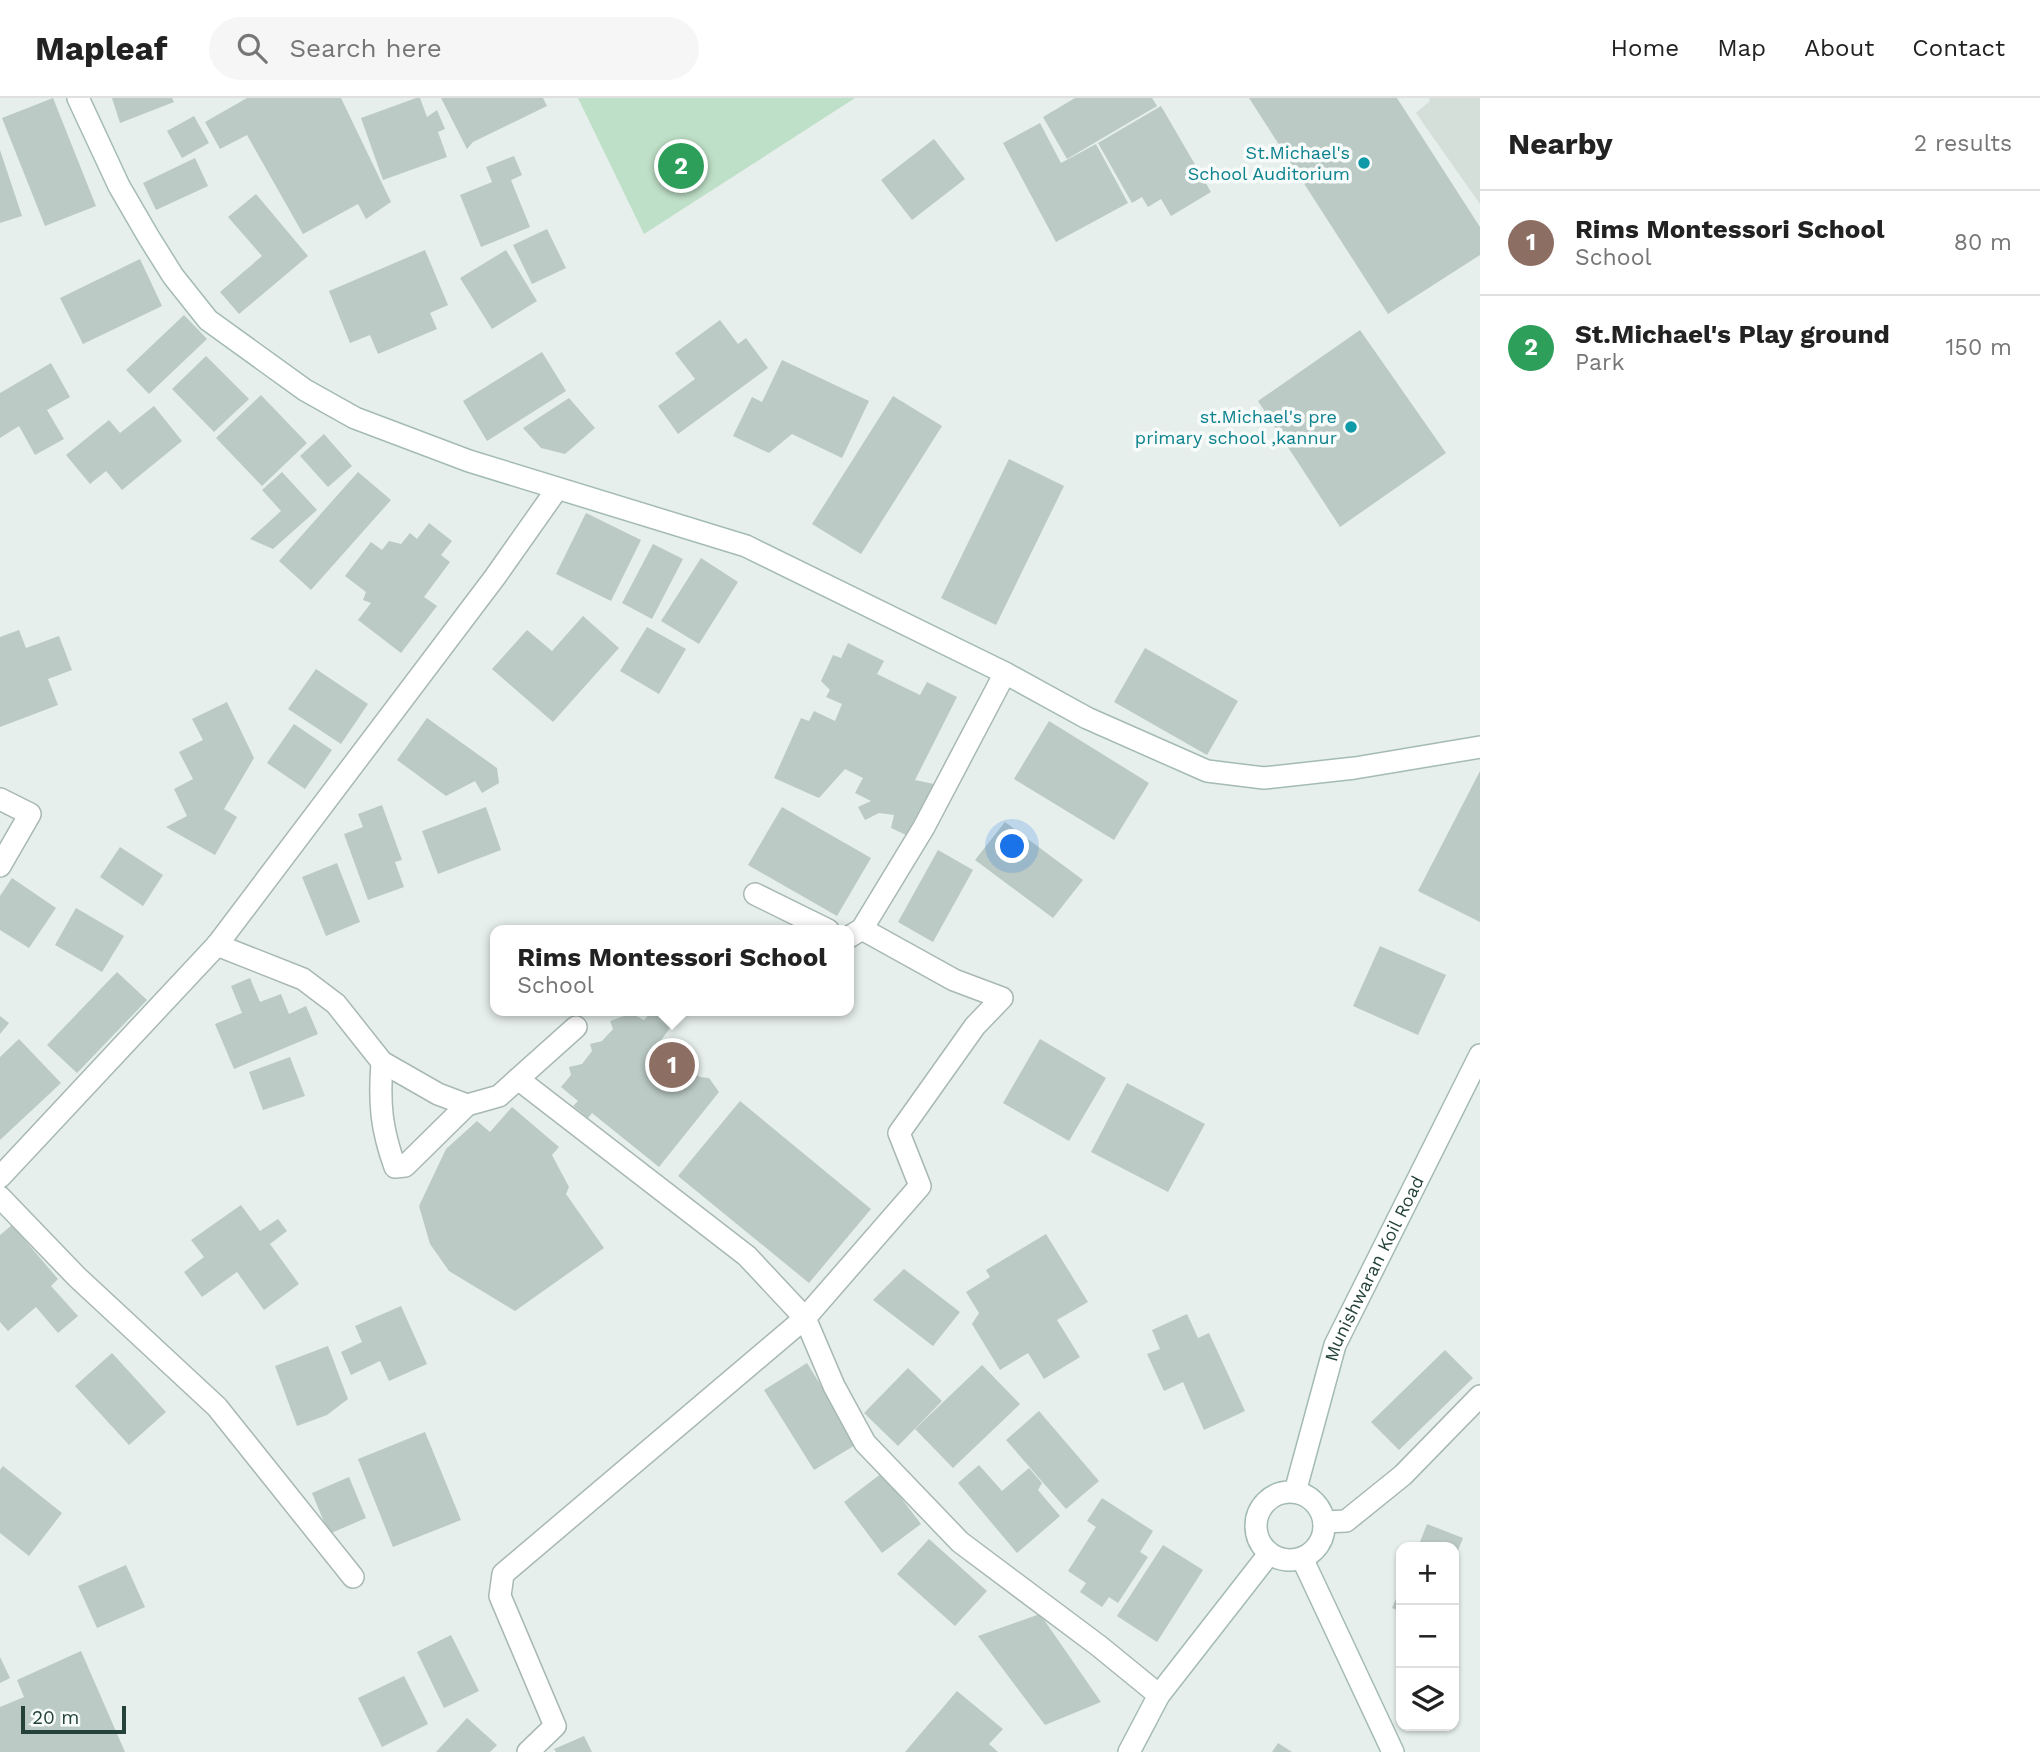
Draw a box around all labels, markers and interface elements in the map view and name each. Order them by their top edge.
search box [209,17,699,80]
text: Mapleaf [35,29,167,68]
icon: search [233,29,271,67]
text: Search here [289,33,442,63]
text: Home [1611,34,1679,62]
text: Map [1717,34,1766,62]
text: About [1804,34,1874,62]
text: Contact [1912,34,2005,62]
text: Nearby [1508,126,1613,161]
text: 2 results [1914,130,2012,157]
pin: 2 [658,140,704,192]
place label: St.Michael's School Auditorium [1188,142,1350,184]
marker: St.Michael's School Auditorium [1356,155,1372,171]
text: Rims Montessori School [1575,214,1884,244]
text: 1 [1526,229,1536,256]
text: 80 m [1954,229,2012,256]
text: School [1575,244,1652,271]
text: St.Michael's Play ground [1575,319,1890,349]
text: 2 [1524,334,1538,361]
text: 150 m [1946,334,2012,361]
text: Park [1575,349,1624,376]
place label: st.Michael's pre primary school ,kannur [1135,406,1337,448]
marker: st.Michael's pre primary school ,kannur [1343,419,1359,435]
your location [995,829,1029,863]
popup [490,925,854,1016]
text: Rims Montessori School [517,942,827,972]
text: School [517,972,594,999]
pin: 1 [649,1039,695,1091]
street label: Munishwaran Koil Road [1320,1172,1428,1363]
map controls [1396,1542,1459,1731]
button: + [1396,1542,1459,1605]
button: − [1396,1605,1459,1668]
button: layers [1396,1668,1459,1731]
scale bar [21,1703,126,1735]
text: 20 m [32,1706,79,1729]

